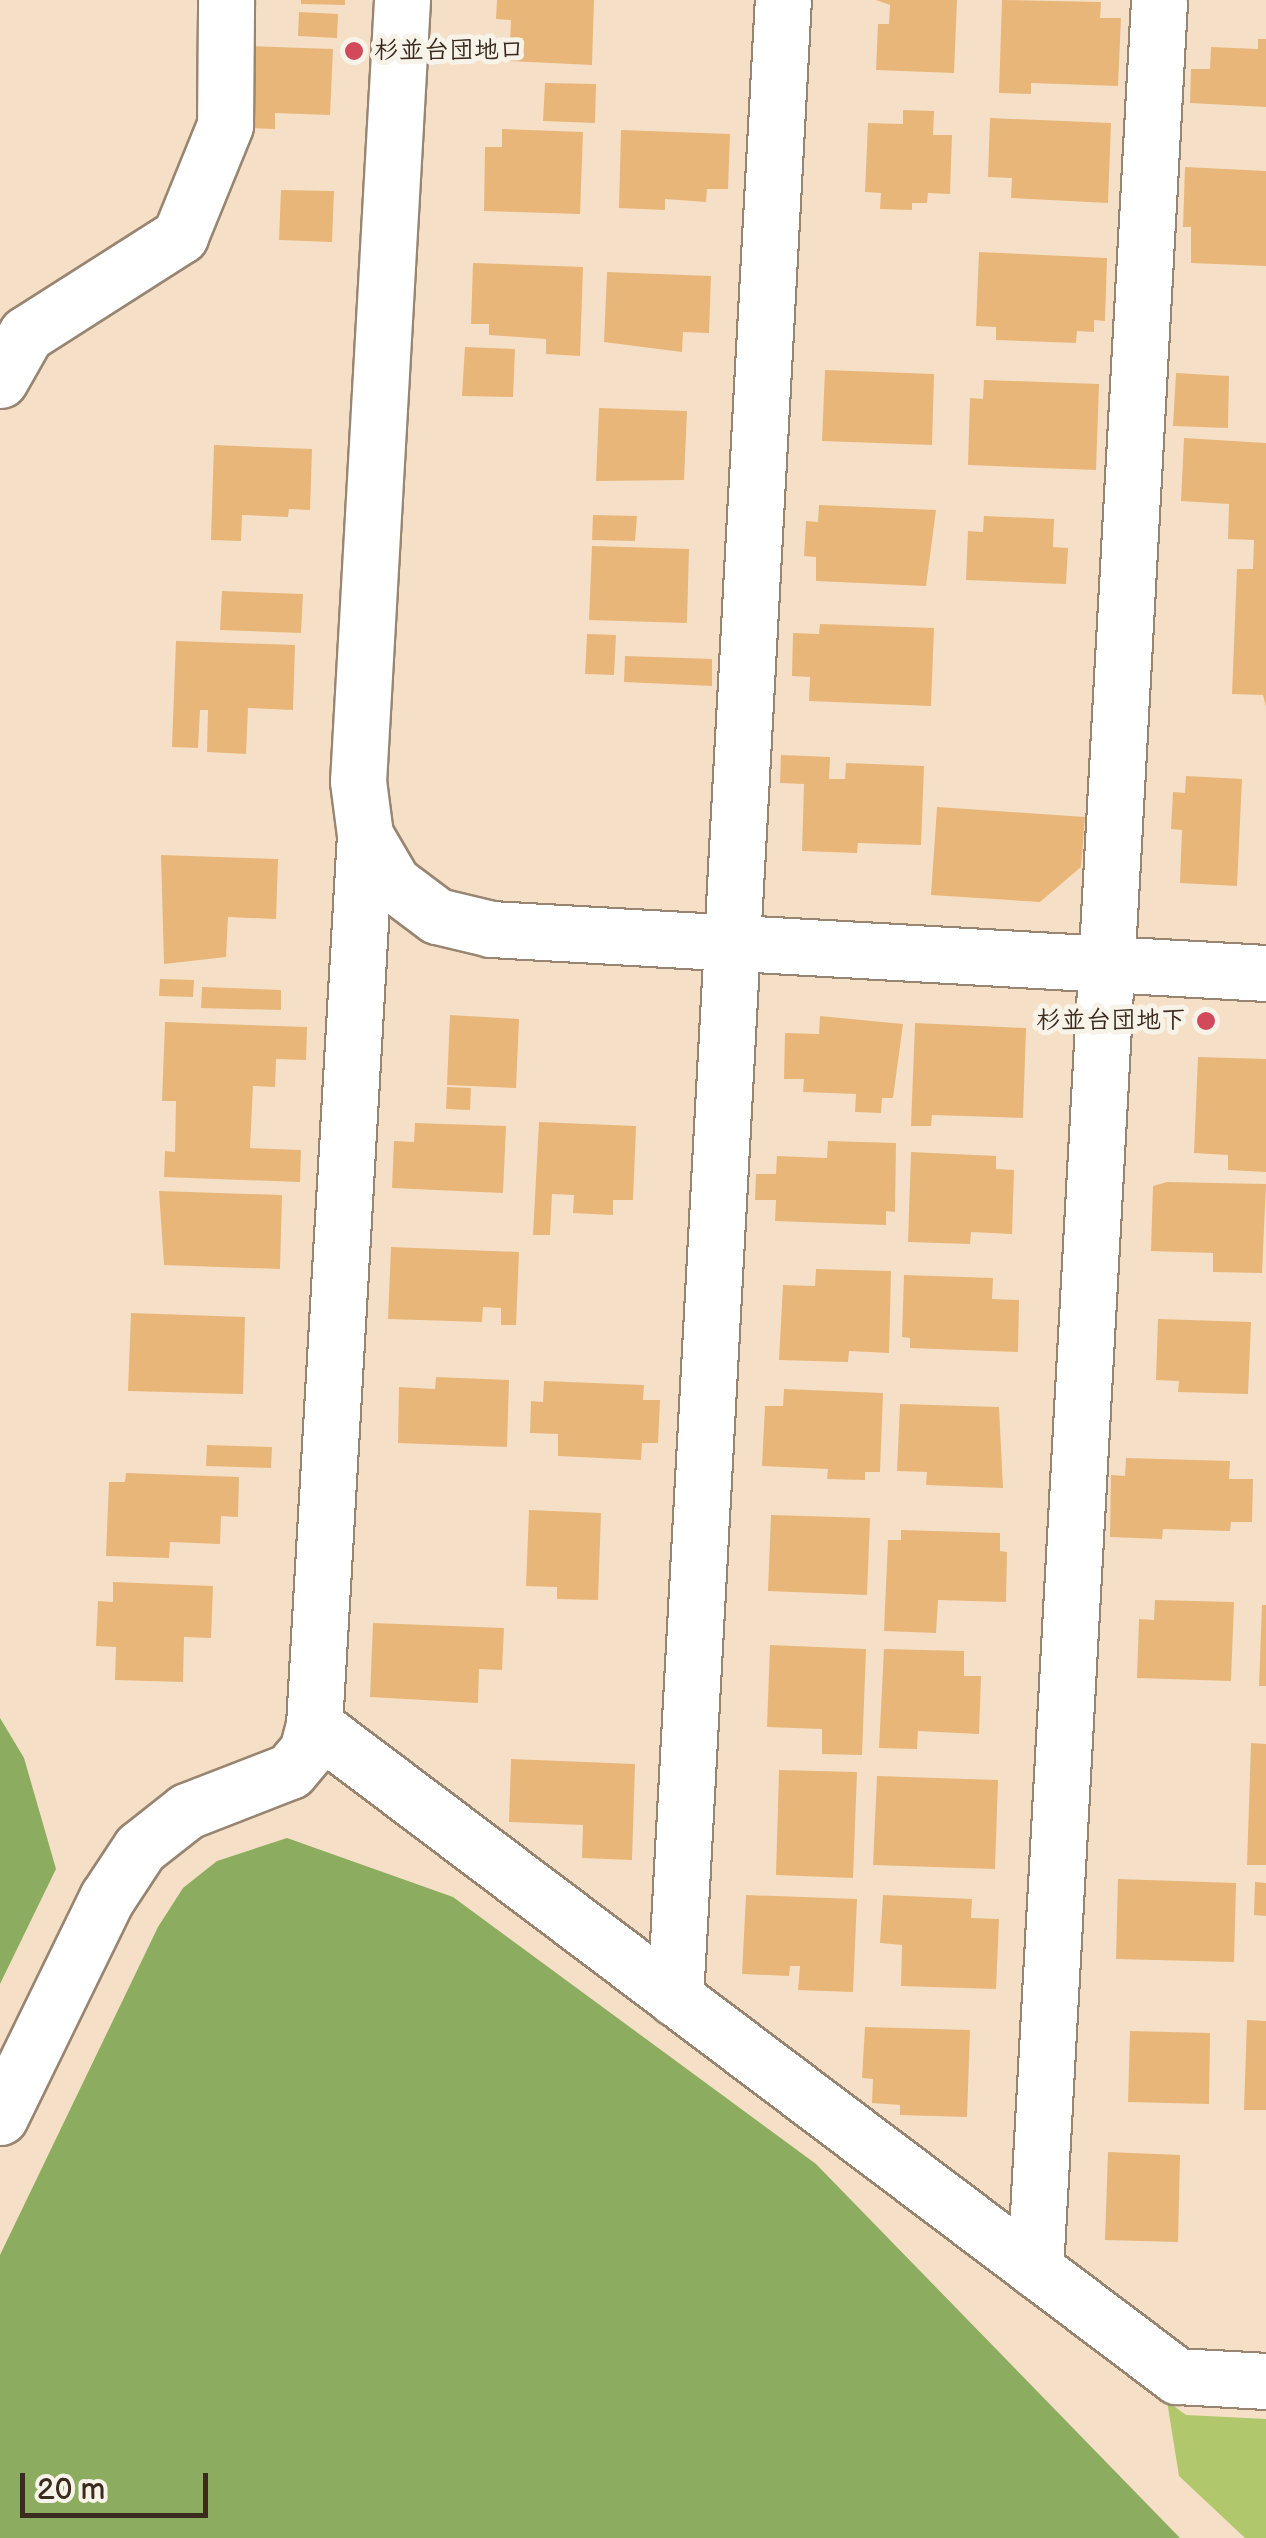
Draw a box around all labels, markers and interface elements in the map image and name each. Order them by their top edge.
place label: 杉並台団地口 [374,36,524,66]
marker: 杉並台団地口 [343,40,365,62]
place label: 杉並台団地下 [1036,1006,1186,1036]
marker: 杉並台団地下 [1195,1010,1217,1032]
scale bar [25,2453,212,2515]
text: 20 m [37,2472,105,2508]

